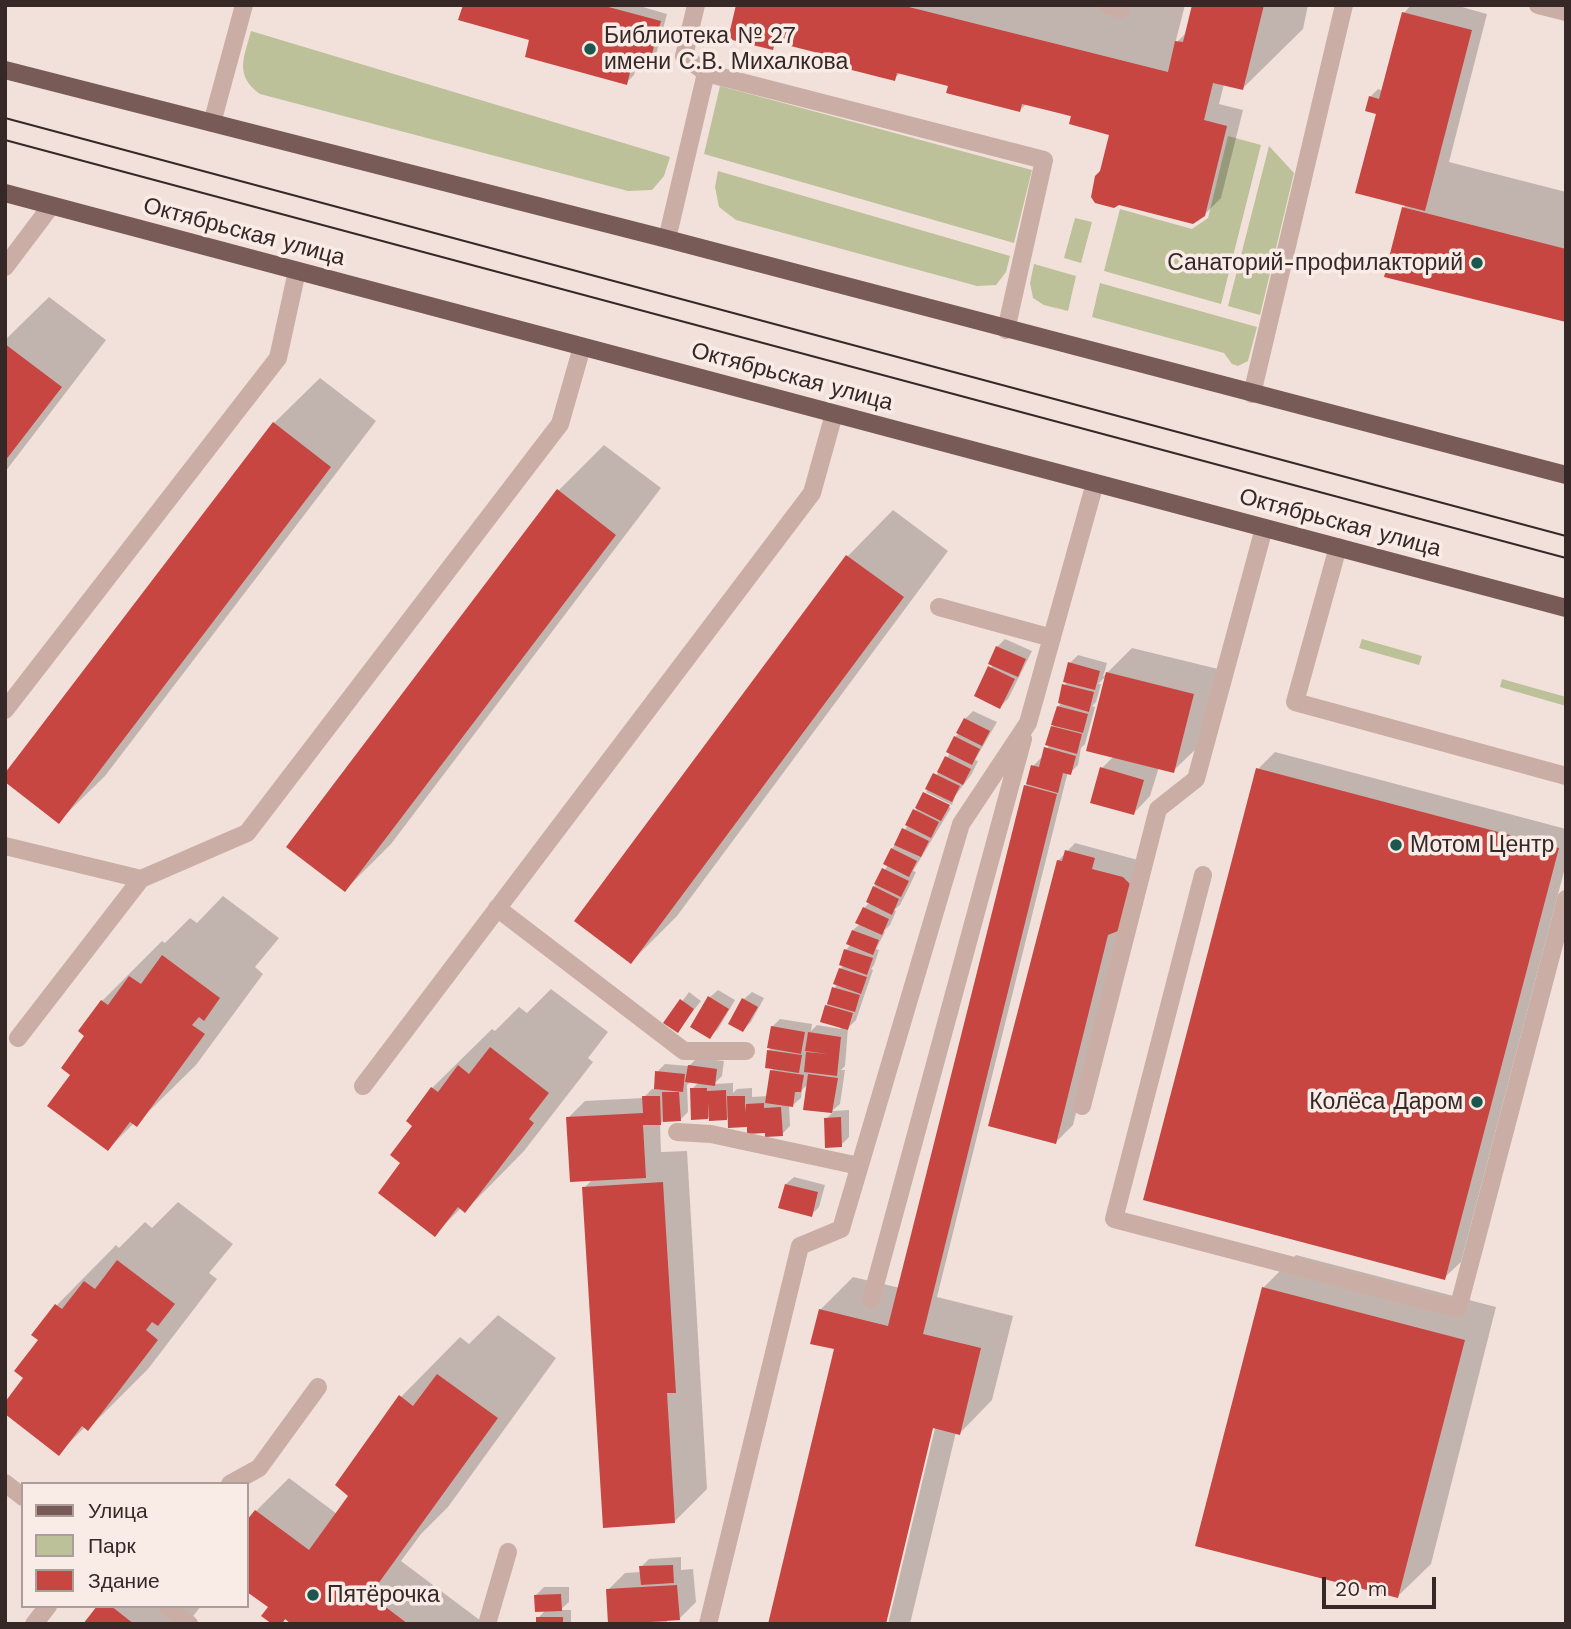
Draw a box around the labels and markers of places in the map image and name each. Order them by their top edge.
place label: Библиотека № 27 имени С.В. Михалкова [604,22,848,76]
marker: Библиотека № 27 имени С.В. Михалкова [582,41,598,57]
place label: Санаторий-профилакторий [1167,249,1463,277]
marker: Санаторий-профилакторий [1469,255,1485,271]
place label: Мотом Центр [1410,831,1554,859]
marker: Мотом Центр [1388,837,1404,853]
place label: Колёса Даром [1309,1088,1463,1116]
marker: Колёса Даром [1469,1094,1485,1110]
place label: Пятёрочка [327,1581,440,1609]
marker: Пятёрочка [305,1587,321,1603]

